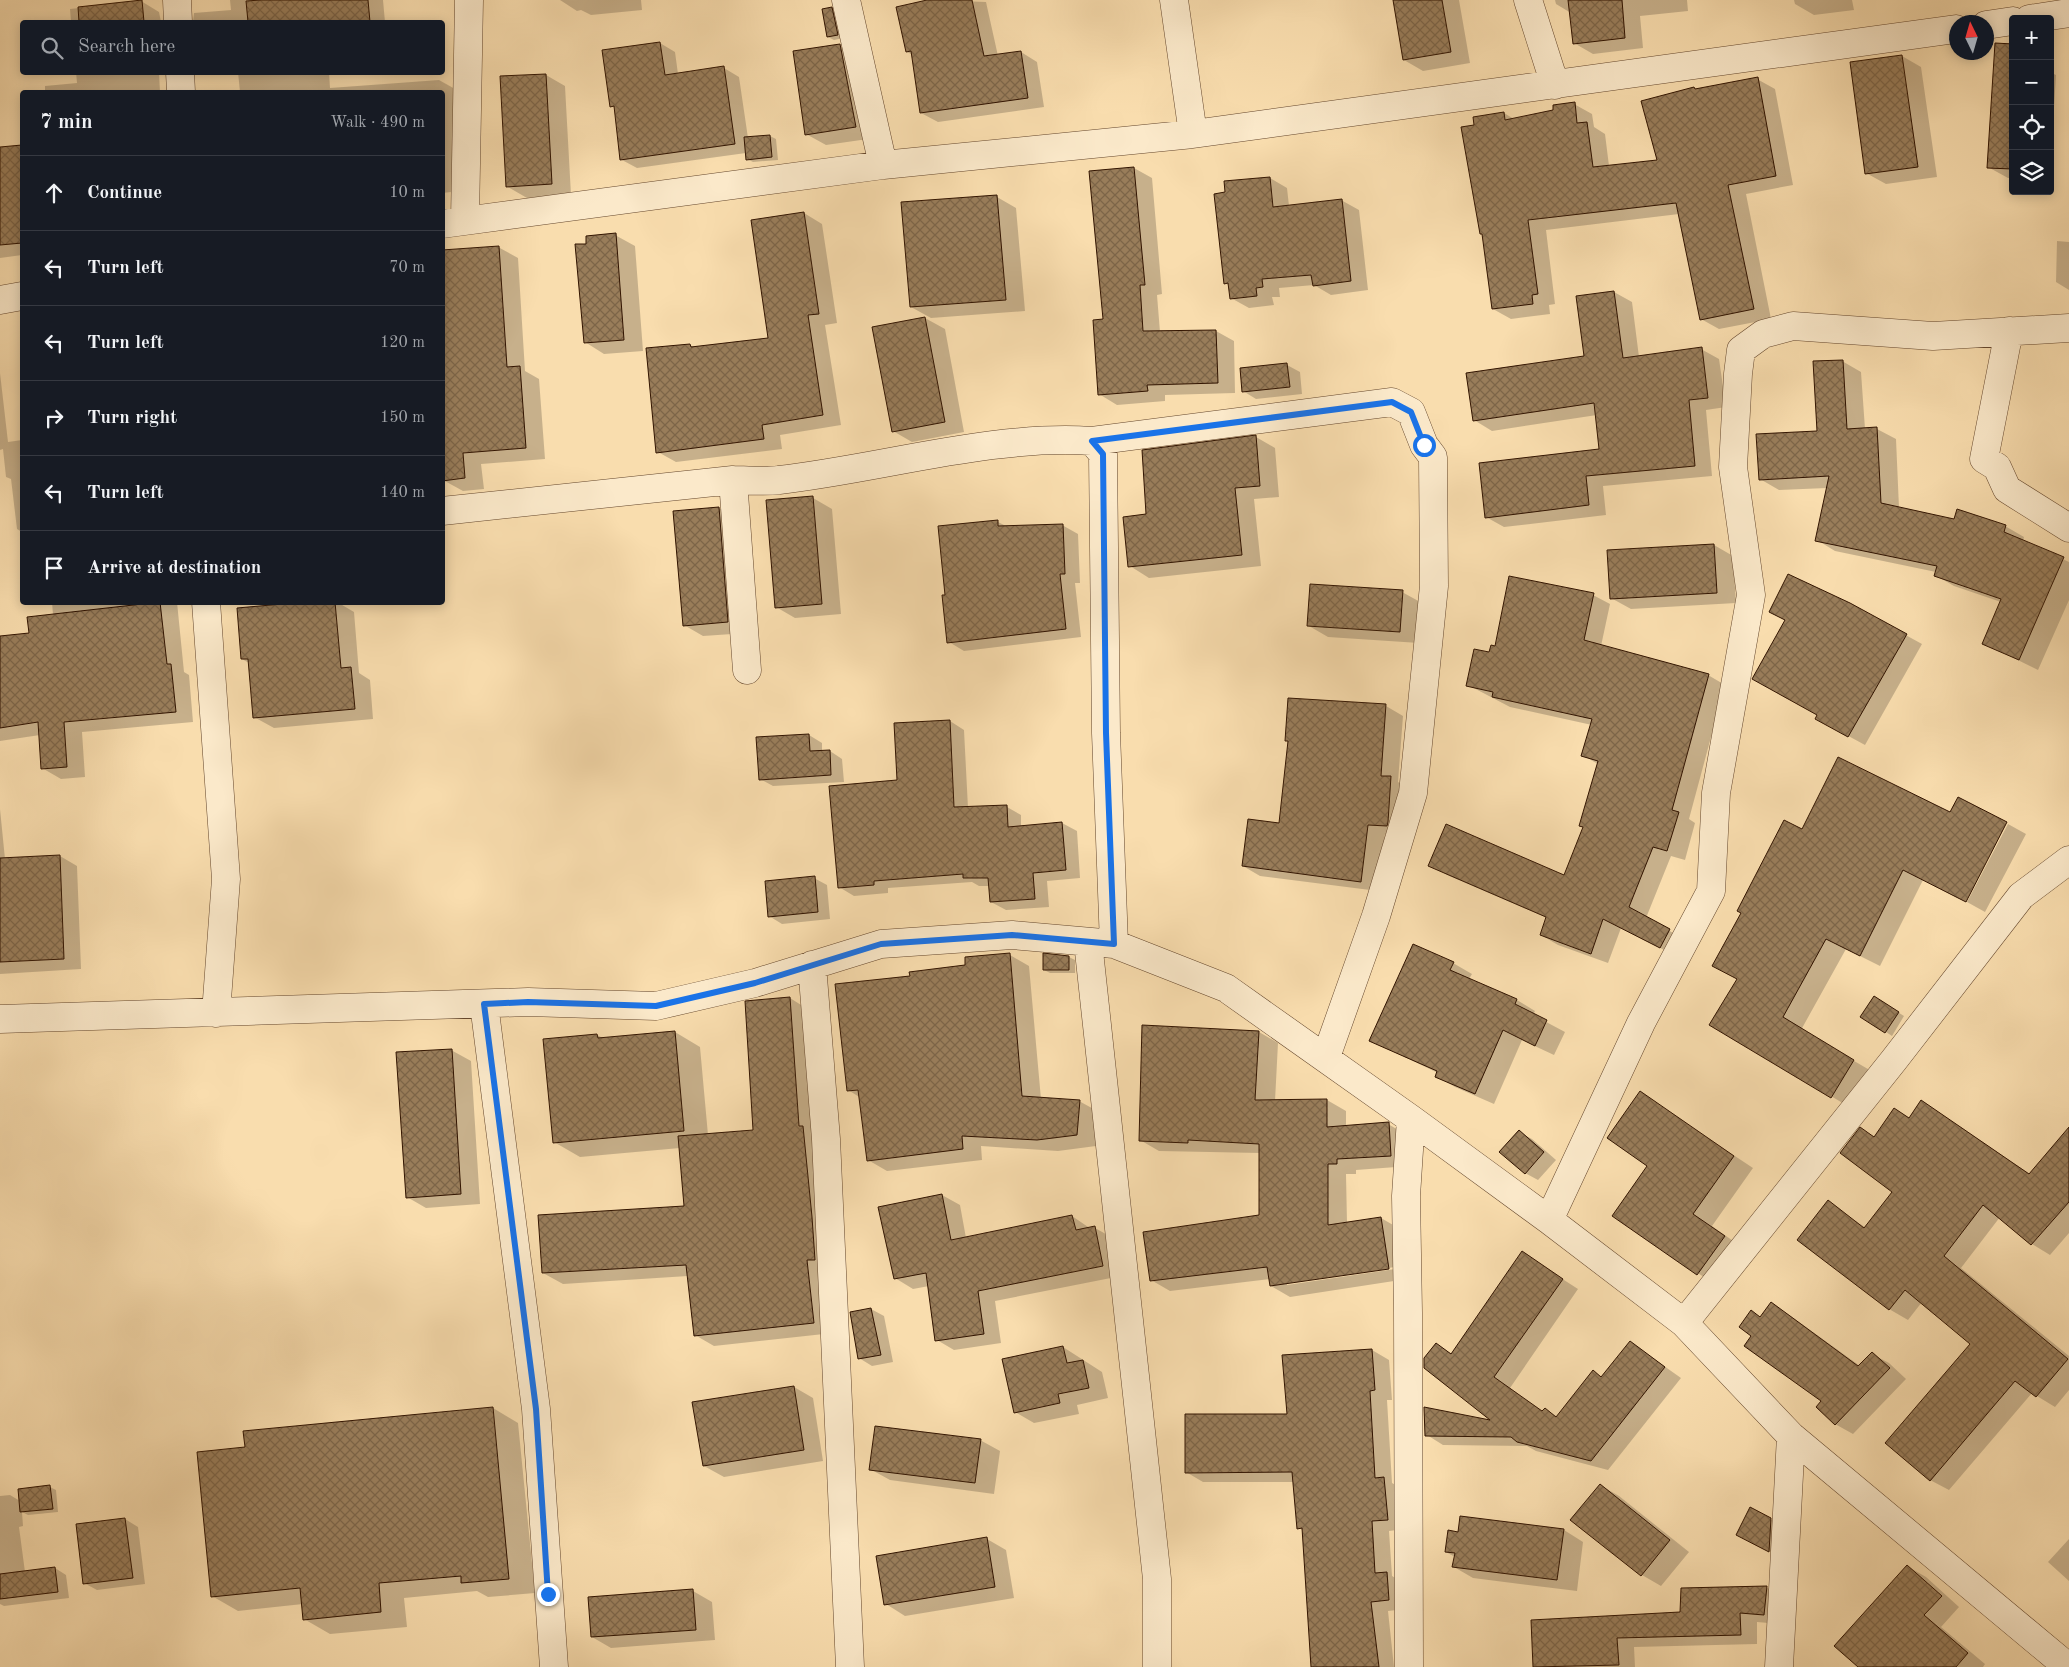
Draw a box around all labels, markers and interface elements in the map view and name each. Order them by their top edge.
north arrow [1949,15,1994,60]
map controls [2009,15,2054,195]
button: + [2009,15,2054,60]
search box [20,20,445,75]
icon: search [38,34,66,62]
text: Search here [78,38,175,57]
button: − [2009,60,2054,105]
button: locate [2009,105,2054,150]
text: 7 min [40,112,93,133]
text: Walk · 490 m [330,115,425,131]
button: layers [2009,150,2054,195]
icon: ahead [40,179,68,207]
text: Continue [87,184,162,203]
text: 10 m [389,185,425,201]
icon: left [40,254,68,282]
text: Turn left [87,259,164,278]
text: 70 m [389,260,425,276]
icon: left [40,329,68,357]
text: Turn left [87,334,164,353]
text: 120 m [380,335,425,351]
icon: right [40,404,68,432]
text: Turn right [87,409,177,428]
text: 150 m [380,410,425,426]
route start [1413,434,1436,457]
icon: left [40,479,68,507]
text: Turn left [87,484,164,503]
text: 140 m [380,485,425,501]
icon: arrive [40,554,68,582]
text: Arrive at destination [87,559,261,578]
route end [537,1583,560,1606]

